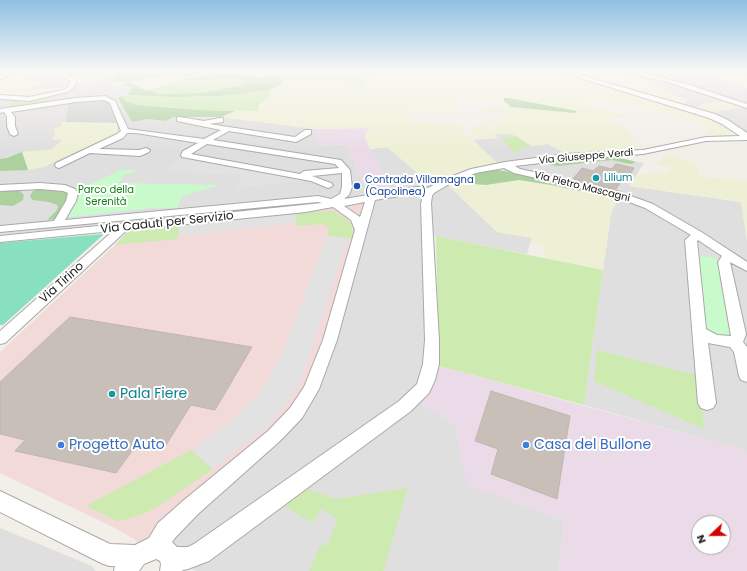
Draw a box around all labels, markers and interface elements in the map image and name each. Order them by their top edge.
street label: Via Giuseppe Verdi [538,147,634,167]
street label: Via Pietro Mascagni [533,169,631,205]
place label: Lilium [604,172,632,184]
marker: Lilium [591,173,601,183]
place label: Contrada Villamagna (Capolinea) [365,174,474,198]
marker: Contrada Villamagna (Capolinea) [352,181,362,191]
park label: Parco della Serenità [78,184,134,208]
street label: Via Caduti per Servizio [100,209,234,237]
street label: Via Tirino [37,259,87,307]
place label: Pala Fiere [120,386,187,402]
marker: Pala Fiere [107,389,117,399]
place label: Progetto Auto [69,437,165,453]
place label: Casa del Bullone [534,437,651,453]
marker: Progetto Auto [56,440,66,450]
marker: Casa del Bullone [521,440,531,450]
north arrow [691,515,731,555]
text: N [692,532,710,546]

